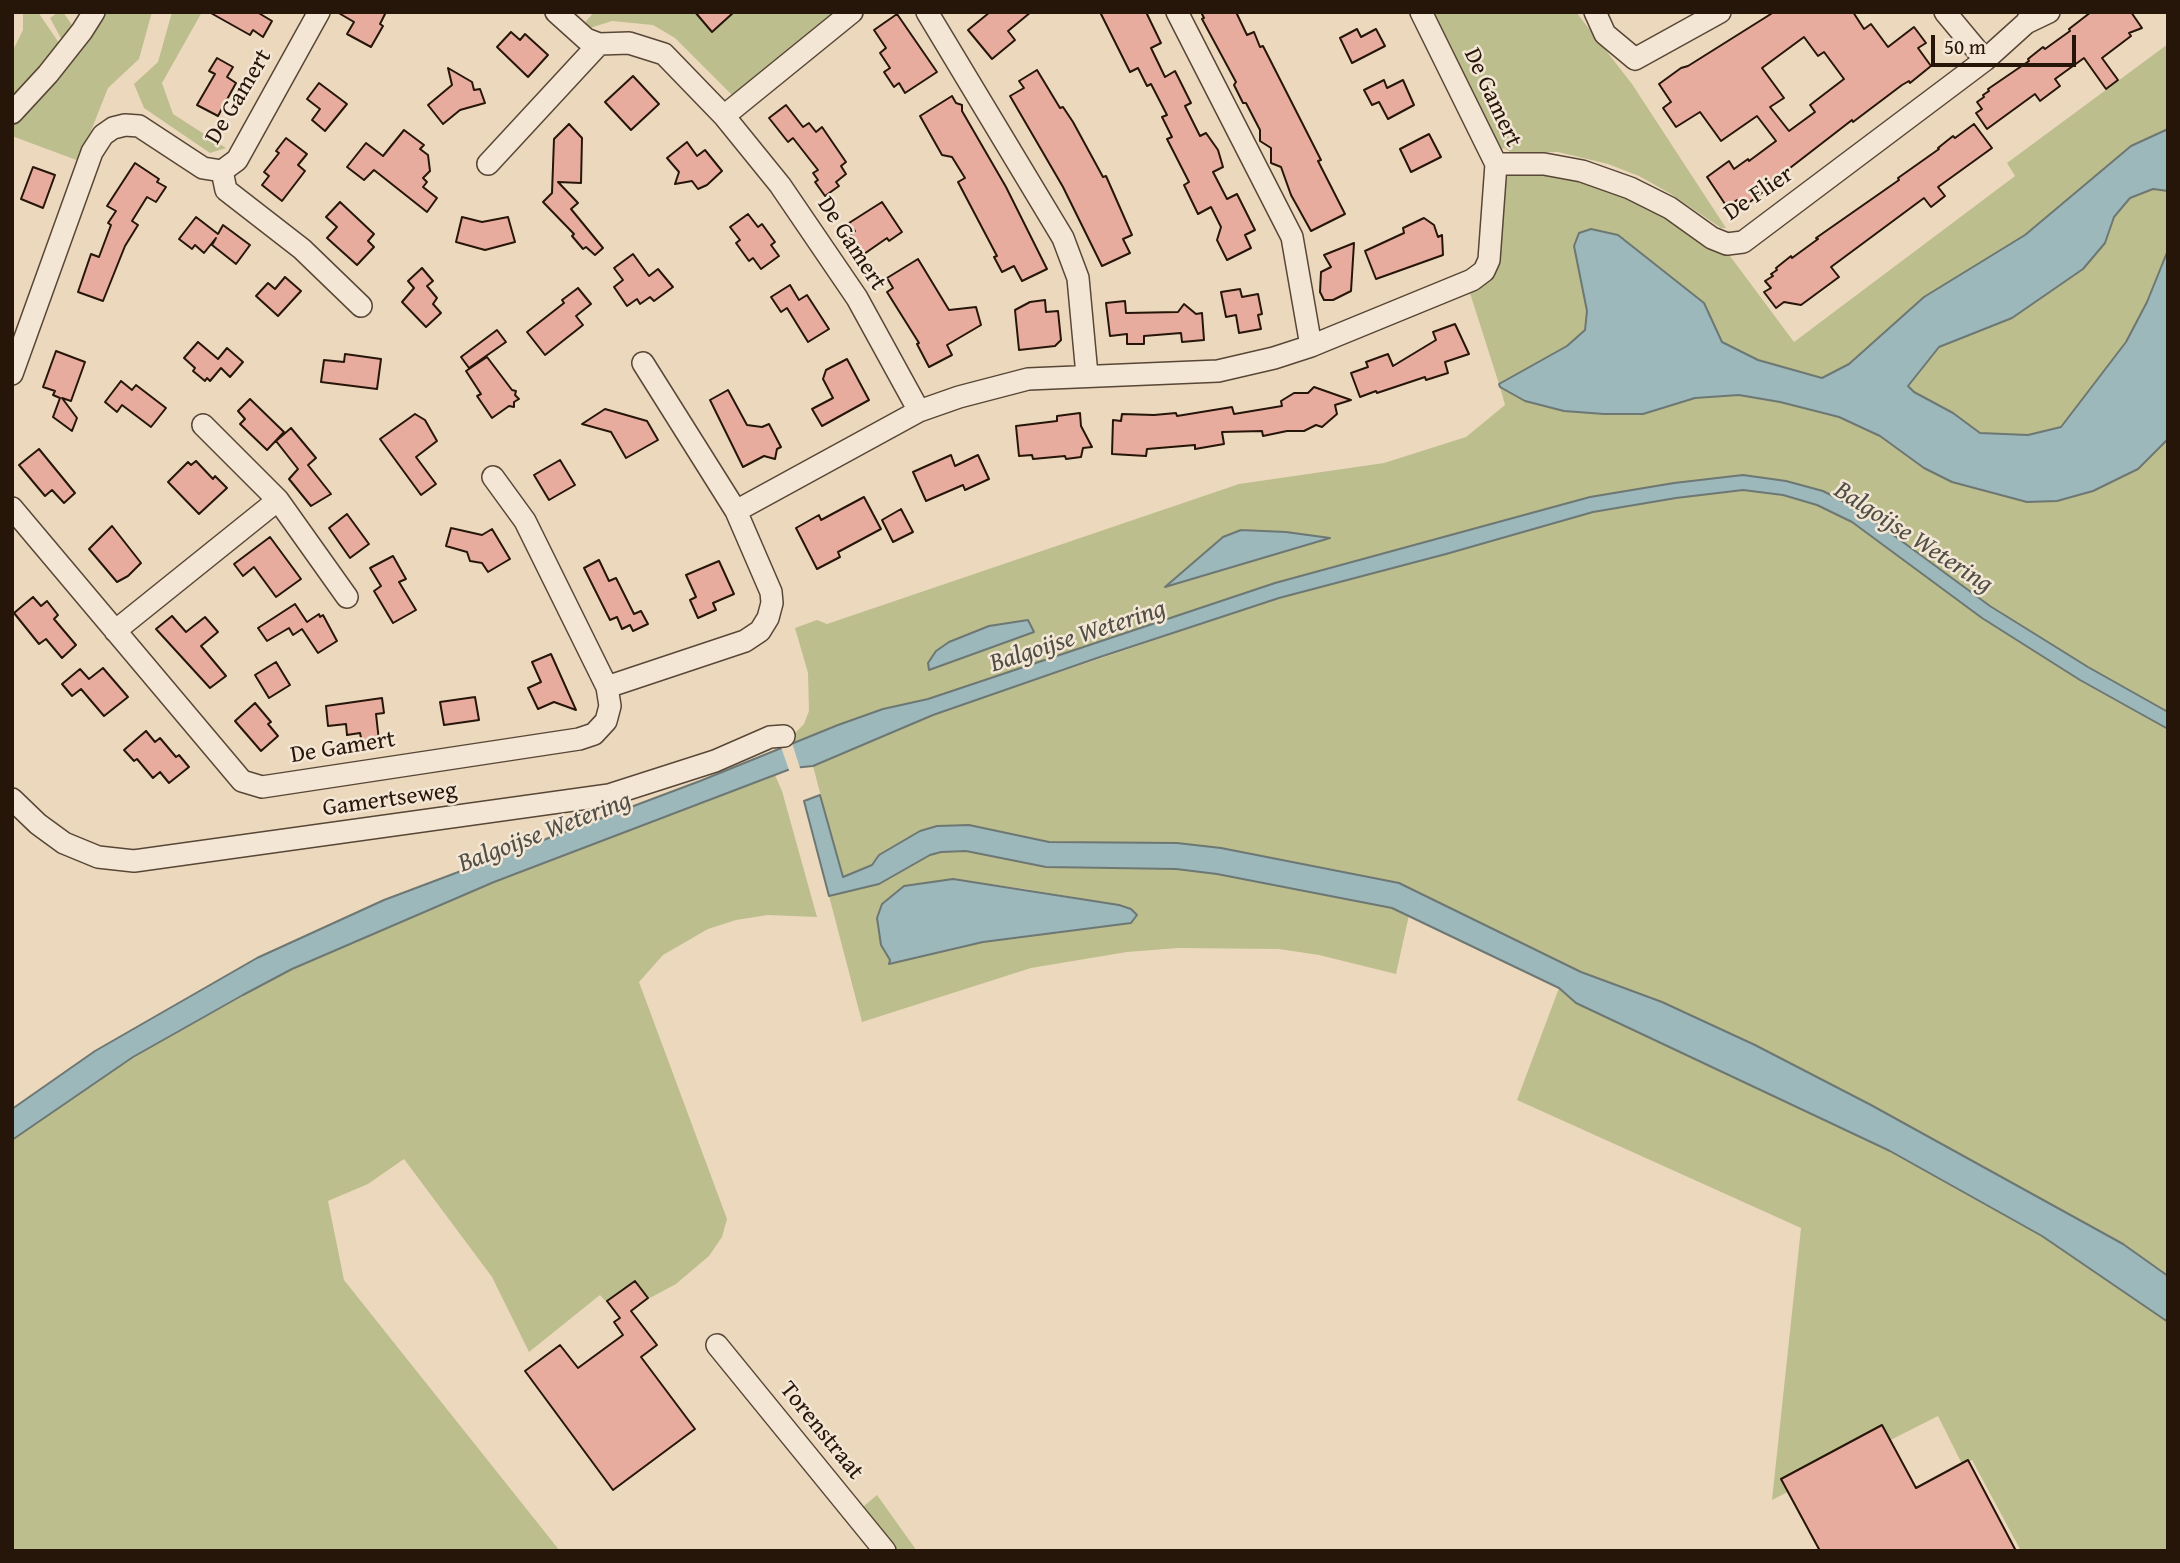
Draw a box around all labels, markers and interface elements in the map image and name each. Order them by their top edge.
scale bar [1935,21,2080,65]
text: 50 m [1944,31,1986,62]
street label: De Gamert [199,44,279,150]
street label: De Gamert [1457,44,1527,152]
street label: De Flier [1719,160,1799,228]
street label: De Gamert [810,192,892,296]
water label: Balgoijse Wetering [1828,475,1998,601]
water label: Balgoijse Wetering [986,594,1170,680]
street label: De Gamert [288,725,398,771]
street label: Gamertseweg [321,776,459,824]
water label: Balgoijse Wetering [454,786,636,880]
street label: Torenstraat [773,1376,869,1486]

